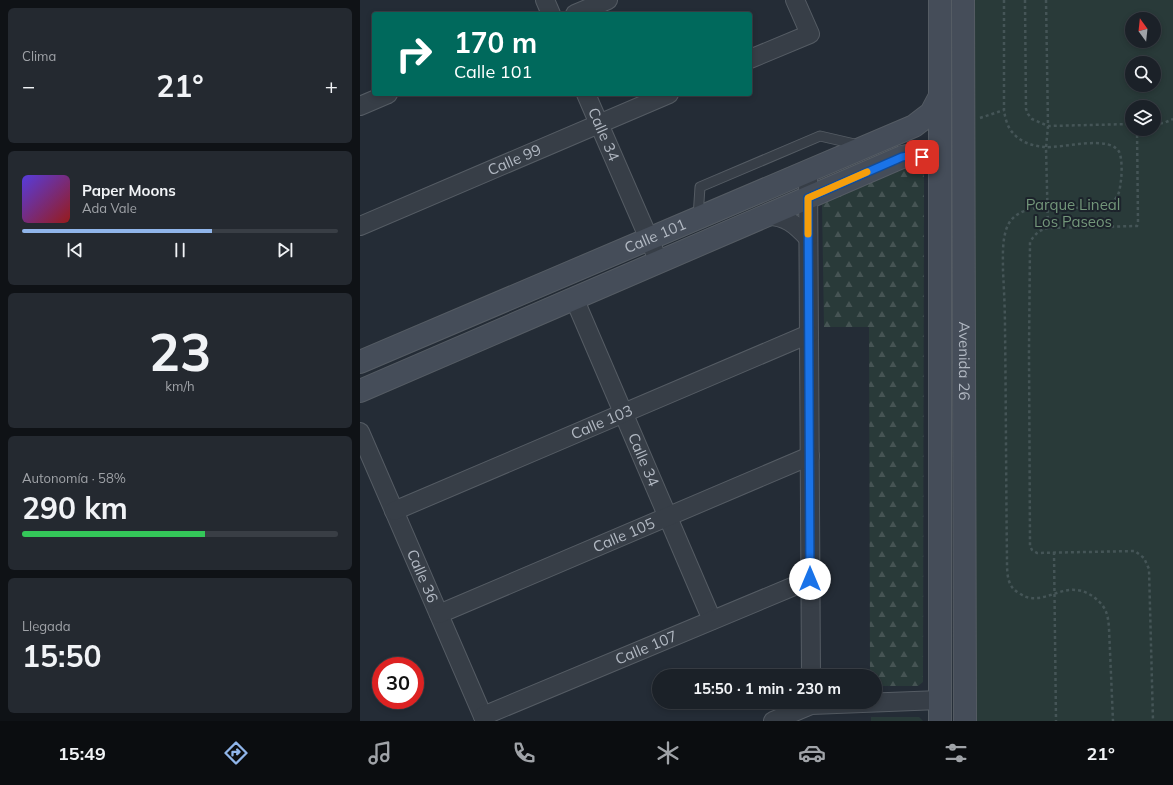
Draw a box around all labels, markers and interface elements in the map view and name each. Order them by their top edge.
north arrow [1125,12,1161,48]
map controls [1125,12,1161,136]
text: 170 m [454,25,537,60]
icon: right [388,28,440,80]
text: Clima [22,48,56,64]
button: search [1125,56,1161,92]
text: Calle 101 [454,60,532,83]
text: 21° [156,67,204,105]
text: − [22,72,35,100]
text: + [325,72,338,100]
button: layers [1125,100,1161,136]
street label: Calle 34 [584,105,624,164]
street label: Calle 99 [485,140,544,179]
pin [905,140,939,174]
icon: arrive [911,146,933,168]
text: Paper Moons [82,181,176,200]
park label: Parque Lineal Los Paseos [1026,195,1120,231]
text: Ada Vale [82,200,137,216]
street label: Calle 101 [621,214,689,257]
icon: previous [64,239,86,261]
icon: pause [169,239,191,261]
icon: next [274,239,296,261]
text: 23 [149,319,211,384]
street label: Avenida 26 [955,321,974,401]
text: km/h [165,378,195,394]
street label: Calle 103 [568,400,635,443]
street label: Calle 34 [624,430,664,489]
text: Autonomía · 58% [22,470,126,486]
text: 290 km [22,489,128,527]
street label: Calle 105 [590,513,658,556]
street label: Calle 36 [403,546,443,606]
position arrow [789,558,831,600]
text: Llegada [22,618,71,634]
street label: Calle 107 [612,626,680,669]
text: 15:50 [22,637,101,675]
speed limit sign: 30 [372,657,424,709]
text: 15:50 · 1 min · 230 m [693,679,841,698]
icon: directions [222,739,250,767]
icon: music [366,739,394,767]
icon: phone [510,739,538,767]
icon: climate [654,739,682,767]
icon: car [798,739,826,767]
icon: filters [942,739,970,767]
text: 15:49 [58,742,106,765]
text: 21° [1086,742,1115,765]

